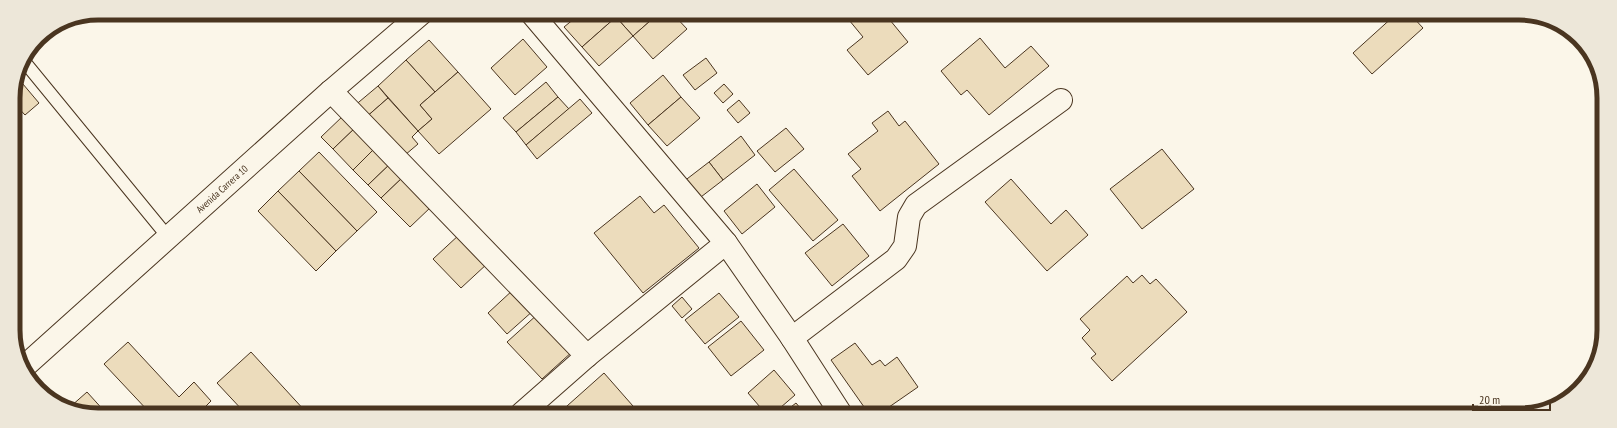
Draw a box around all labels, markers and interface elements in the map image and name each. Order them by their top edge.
street label: Avenida Carrera 10 [193,162,251,216]
scale bar [1473,386,1550,412]
text: 20 m [1479,392,1500,407]

